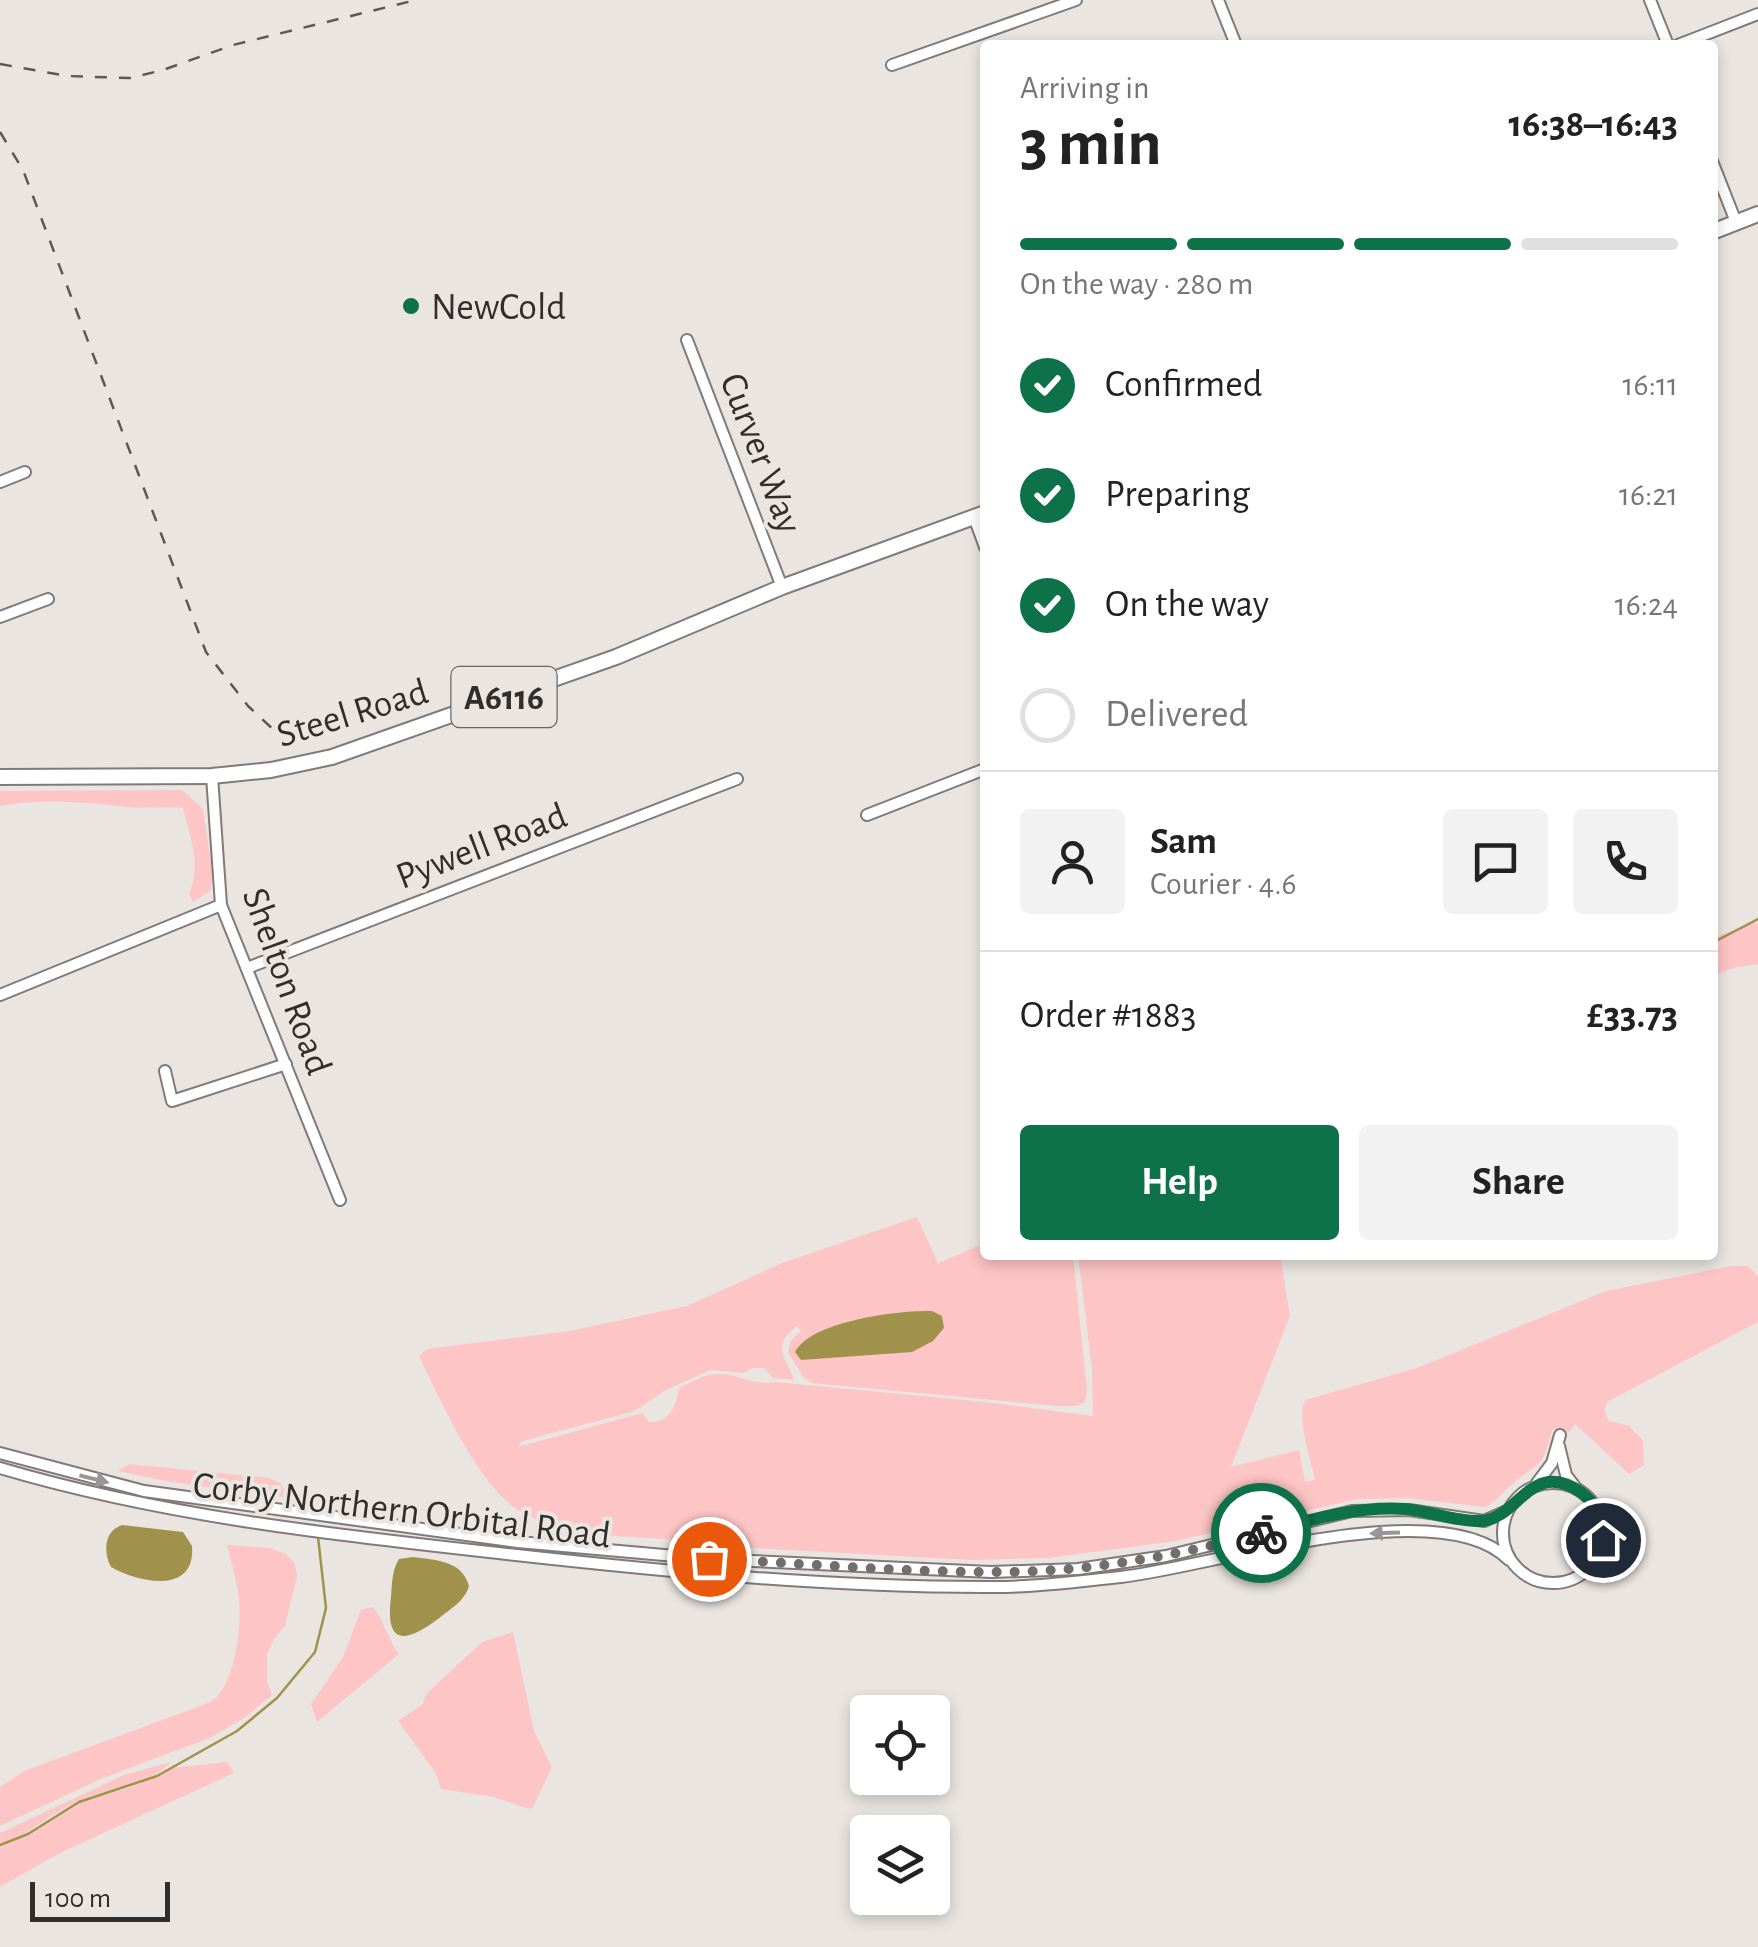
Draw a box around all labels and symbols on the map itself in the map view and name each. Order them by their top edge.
place label: NewCold [431,289,566,327]
marker: NewCold [400,295,422,317]
street label: Curver Way [712,369,808,539]
road number: A6116 [452,667,556,727]
street label: Steel Road [273,673,433,755]
street label: Pywell Road [391,797,572,897]
street label: Shelton Road [235,883,337,1080]
street label: Corby Northern Orbital Road [191,1467,613,1555]
one-way arrow [79,1472,110,1487]
courier [1211,1483,1311,1583]
pin [1561,1498,1646,1583]
pin [667,1517,752,1602]
one-way arrow [1368,1525,1400,1541]
scale bar [30,1877,170,1922]

